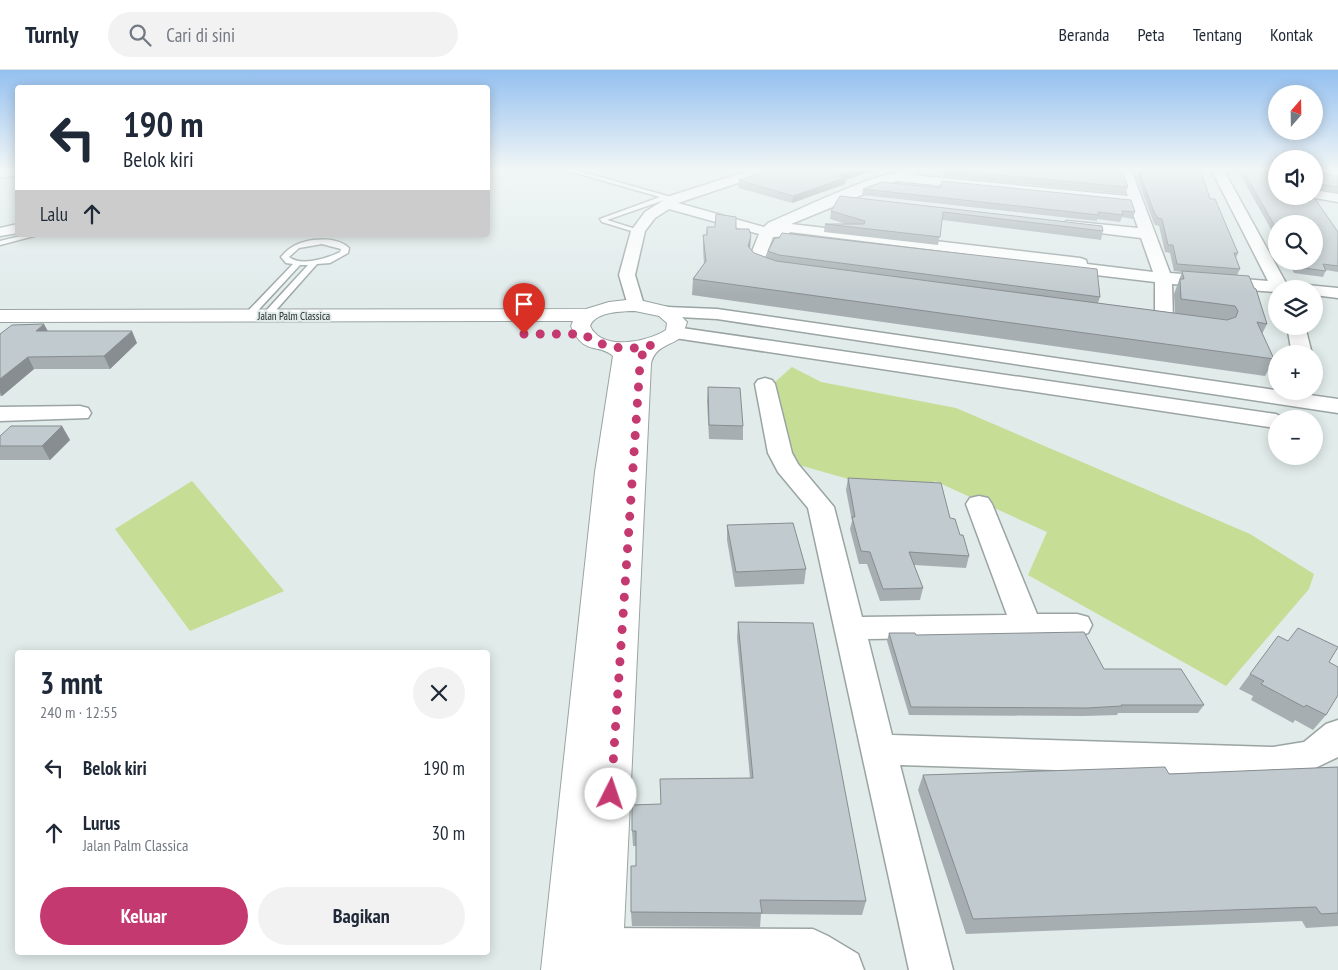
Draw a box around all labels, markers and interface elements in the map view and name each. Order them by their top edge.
search box [108,12,458,57]
text: Turnly [25,19,78,50]
icon: search [126,21,154,49]
text: Cari di sini [166,23,235,47]
text: Beranda [1059,23,1109,46]
text: Peta [1137,23,1165,46]
text: Tentang [1193,23,1242,46]
text: Kontak [1270,23,1313,46]
north arrow [1268,85,1322,140]
map controls [1268,85,1323,465]
text: 190 m [123,101,204,147]
icon: left [40,105,105,170]
text: Belok kiri [123,145,194,173]
button: sound [1268,150,1323,205]
icon: ahead [78,200,106,228]
text: Lalu [40,202,68,226]
button: search [1268,215,1323,270]
button: layers [1268,280,1323,335]
pin [503,283,545,334]
icon: arrive [510,290,538,318]
street label: Jalan Palm Classica [257,309,330,323]
button: + [1268,345,1323,400]
button: − [1268,410,1323,465]
text: 3 mnt [40,663,103,702]
button: close [413,667,465,719]
text: 240 m · 12:55 [40,702,118,722]
icon: left [40,754,68,782]
text: Belok kiri [83,756,147,780]
text: 190 m [423,756,465,780]
position arrow [584,767,636,819]
text: Lurus [83,811,120,835]
icon: ahead [40,819,68,847]
text: 30 m [432,821,465,845]
text: Jalan Palm Classica [83,835,188,855]
button: Keluar [40,887,248,945]
button: Bagikan [258,887,465,945]

